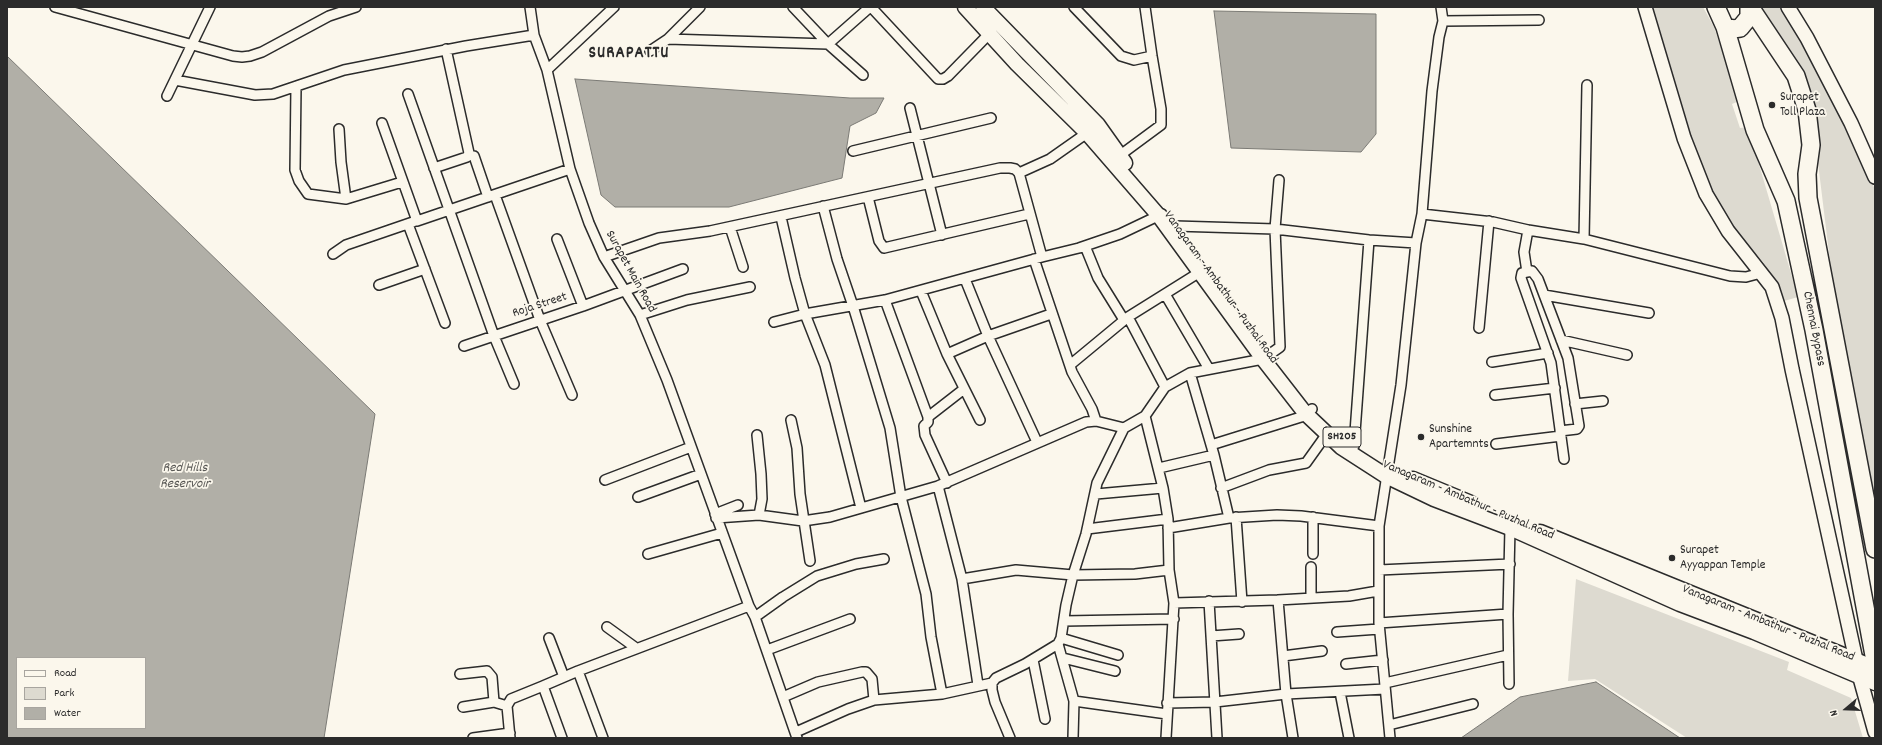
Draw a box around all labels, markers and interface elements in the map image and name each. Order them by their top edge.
district label: SURAPATTU [588,45,670,65]
place label: Surapet Toll Plaza [1780,90,1825,121]
marker: Surapet Toll Plaza [1767,100,1777,110]
street label: Vanagaram - Ambathur - Puzhal Road [1159,209,1281,367]
street label: Surapet Main Road [601,228,659,316]
street label: Roja Street [511,290,569,322]
street label: Chennai Bypass [1798,290,1828,368]
place label: Sunshine Apartemnts [1429,422,1489,453]
road number: SH205 [1323,427,1361,447]
marker: Sunshine Apartemnts [1416,432,1426,442]
street label: Vanagaram - Ambathur - Puzhal Road [1380,458,1556,544]
water label: Red Hills Reservoir [160,461,210,494]
place label: Surapet Ayyappan Temple [1680,543,1765,574]
marker: Surapet Ayyappan Temple [1667,553,1677,563]
street label: Vanagaram - Ambathur - Puzhal Road [1679,582,1857,666]
legend [16,657,146,729]
text: Road [54,665,76,682]
text: Park [54,685,74,702]
north arrow [1826,689,1866,729]
text: Water [54,705,81,722]
text: N [1826,708,1843,718]

